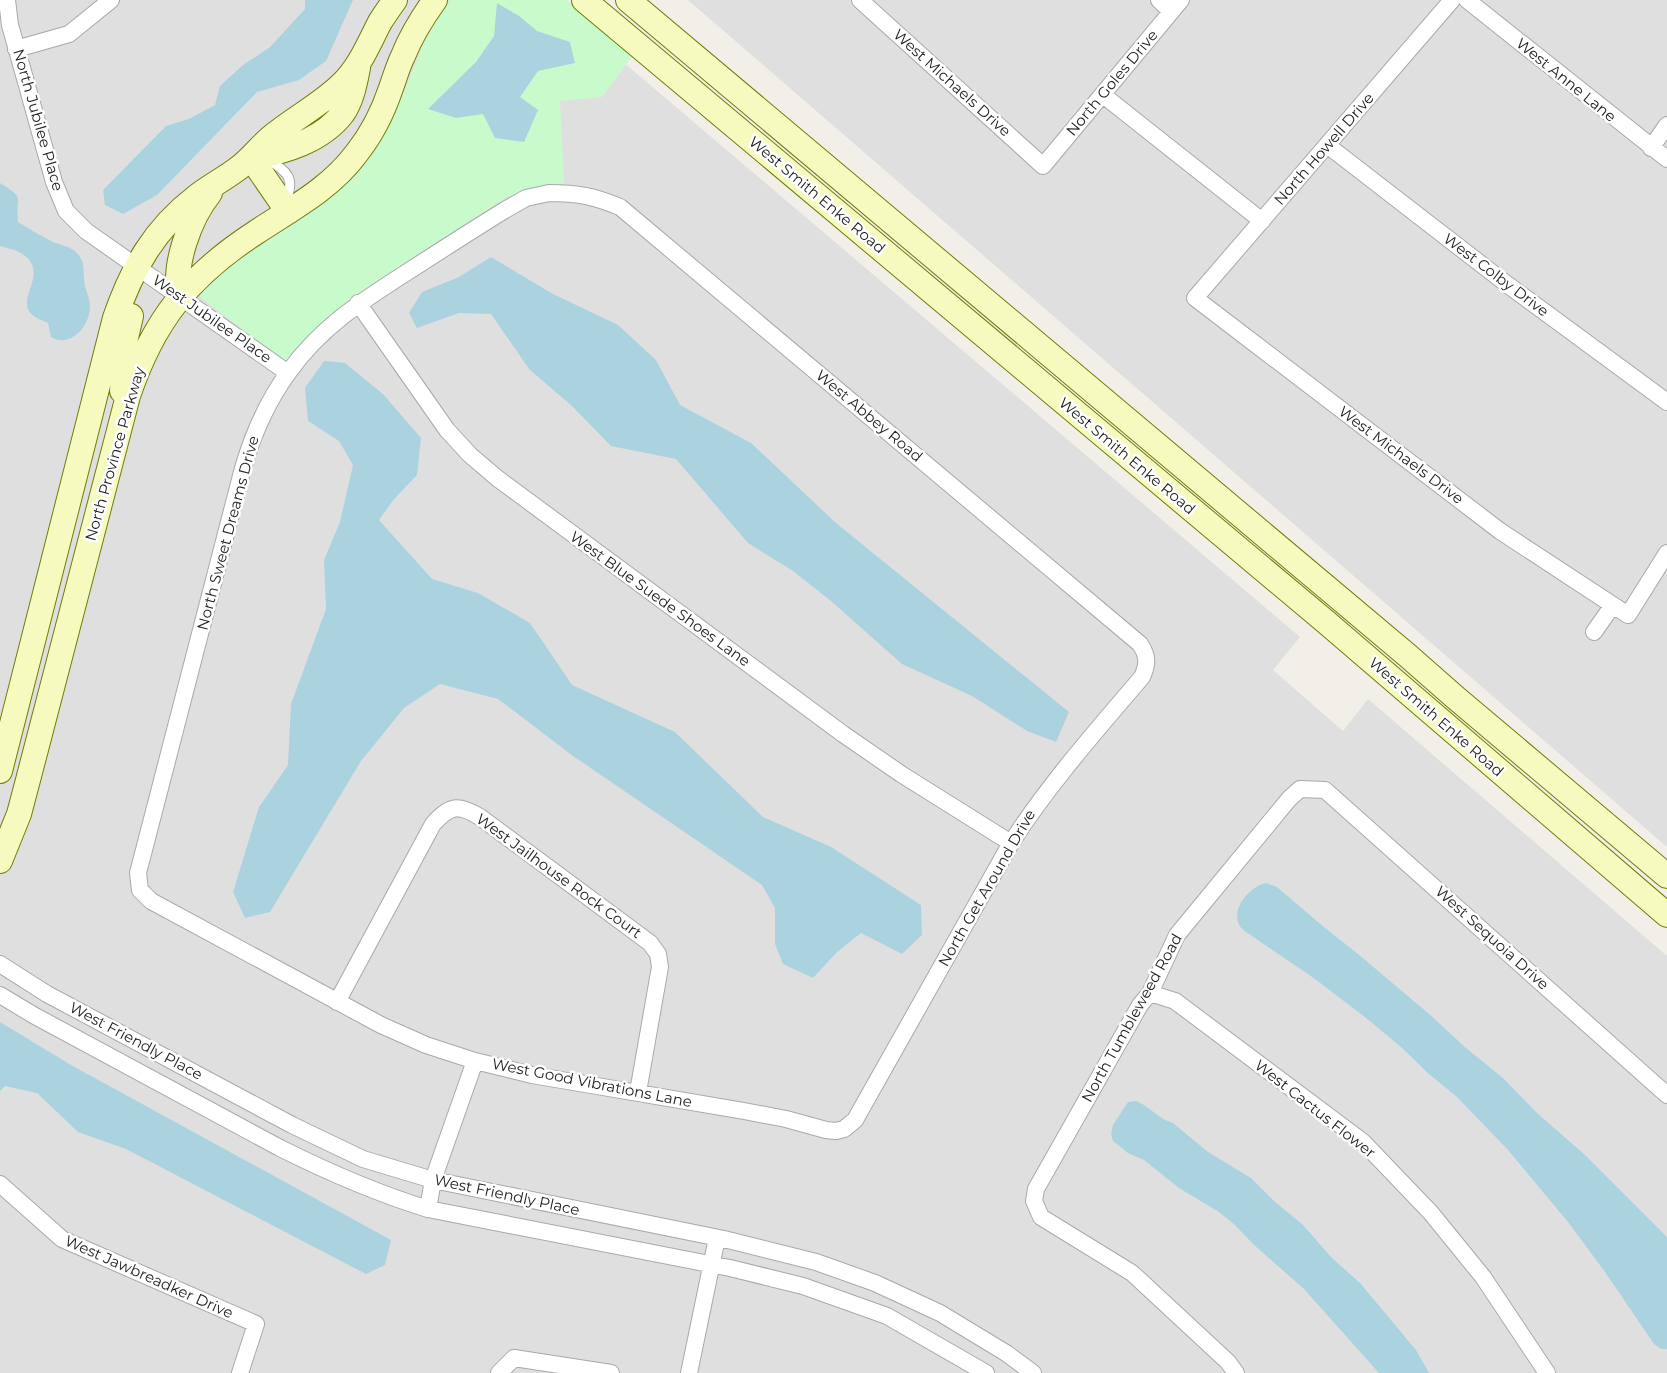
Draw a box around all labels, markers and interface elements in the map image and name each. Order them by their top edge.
street label: West Michaels Drive [890,25,1015,140]
street label: North Goles Drive [1062,26,1162,140]
street label: West Anne Lane [1512,33,1620,126]
street label: North Jubilee Place [9,47,68,193]
street label: North Howell Drive [1270,89,1378,209]
street label: West Smith Enke Road [745,132,889,257]
street label: West Colby Drive [1440,229,1553,320]
street label: West Jubilee Place [149,270,276,367]
street label: North Province Parkway [81,364,149,543]
street label: West Abbey Road [812,365,927,466]
street label: West Smith Enke Road [1055,393,1199,518]
street label: West Michaels Drive [1335,401,1468,508]
street label: North Sweet Dreams Drive [192,434,263,632]
street label: West Blue Suede Shoes Lane [566,527,754,670]
street label: West Smith Enke Road [1365,653,1508,780]
street label: North Get Around Drive [934,806,1039,970]
street label: West Jailhouse Rock Court [473,809,646,942]
street label: West Sequoia Drive [1432,882,1553,994]
street label: North Tumbleweed Road [1077,930,1186,1105]
street label: West Friendly Place [66,997,206,1084]
street label: West Good Vibrations Lane [491,1054,694,1111]
street label: West Cactus Flower [1251,1055,1380,1162]
street label: West Friendly Place [433,1170,581,1219]
street label: West Jawbreadker Drive [62,1231,236,1322]

